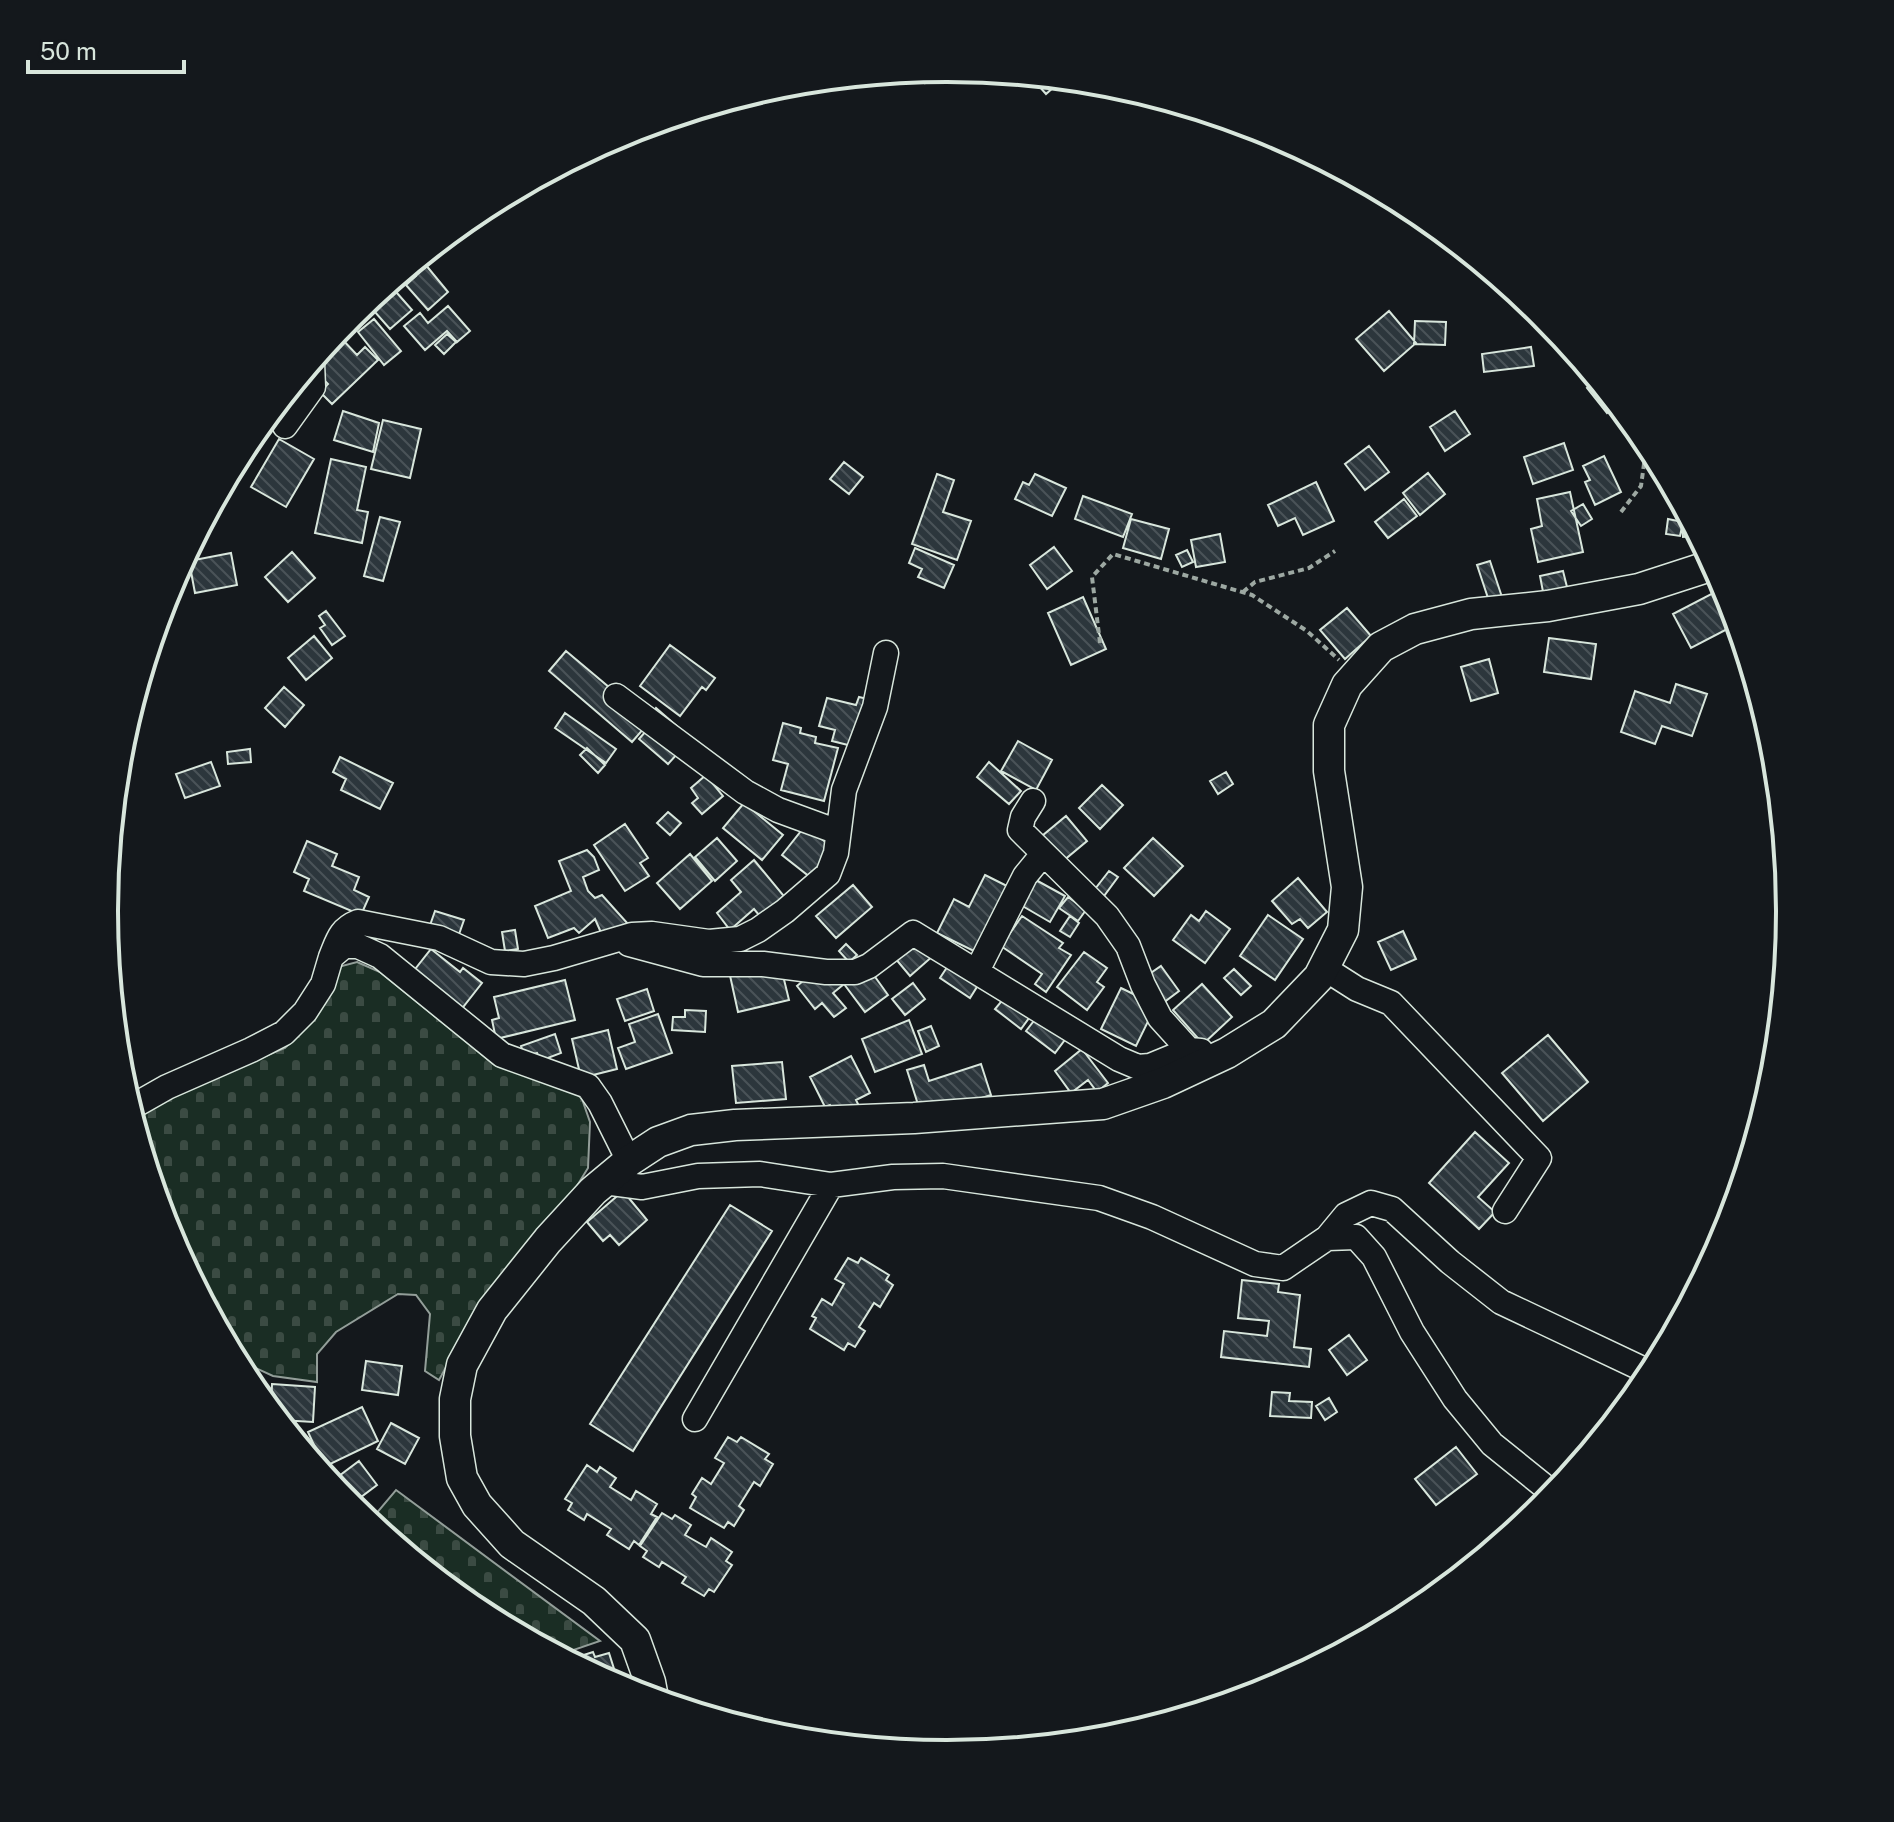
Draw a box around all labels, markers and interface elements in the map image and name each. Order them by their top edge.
scale bar [28,24,184,74]
text: 50 m [40,37,97,65]

